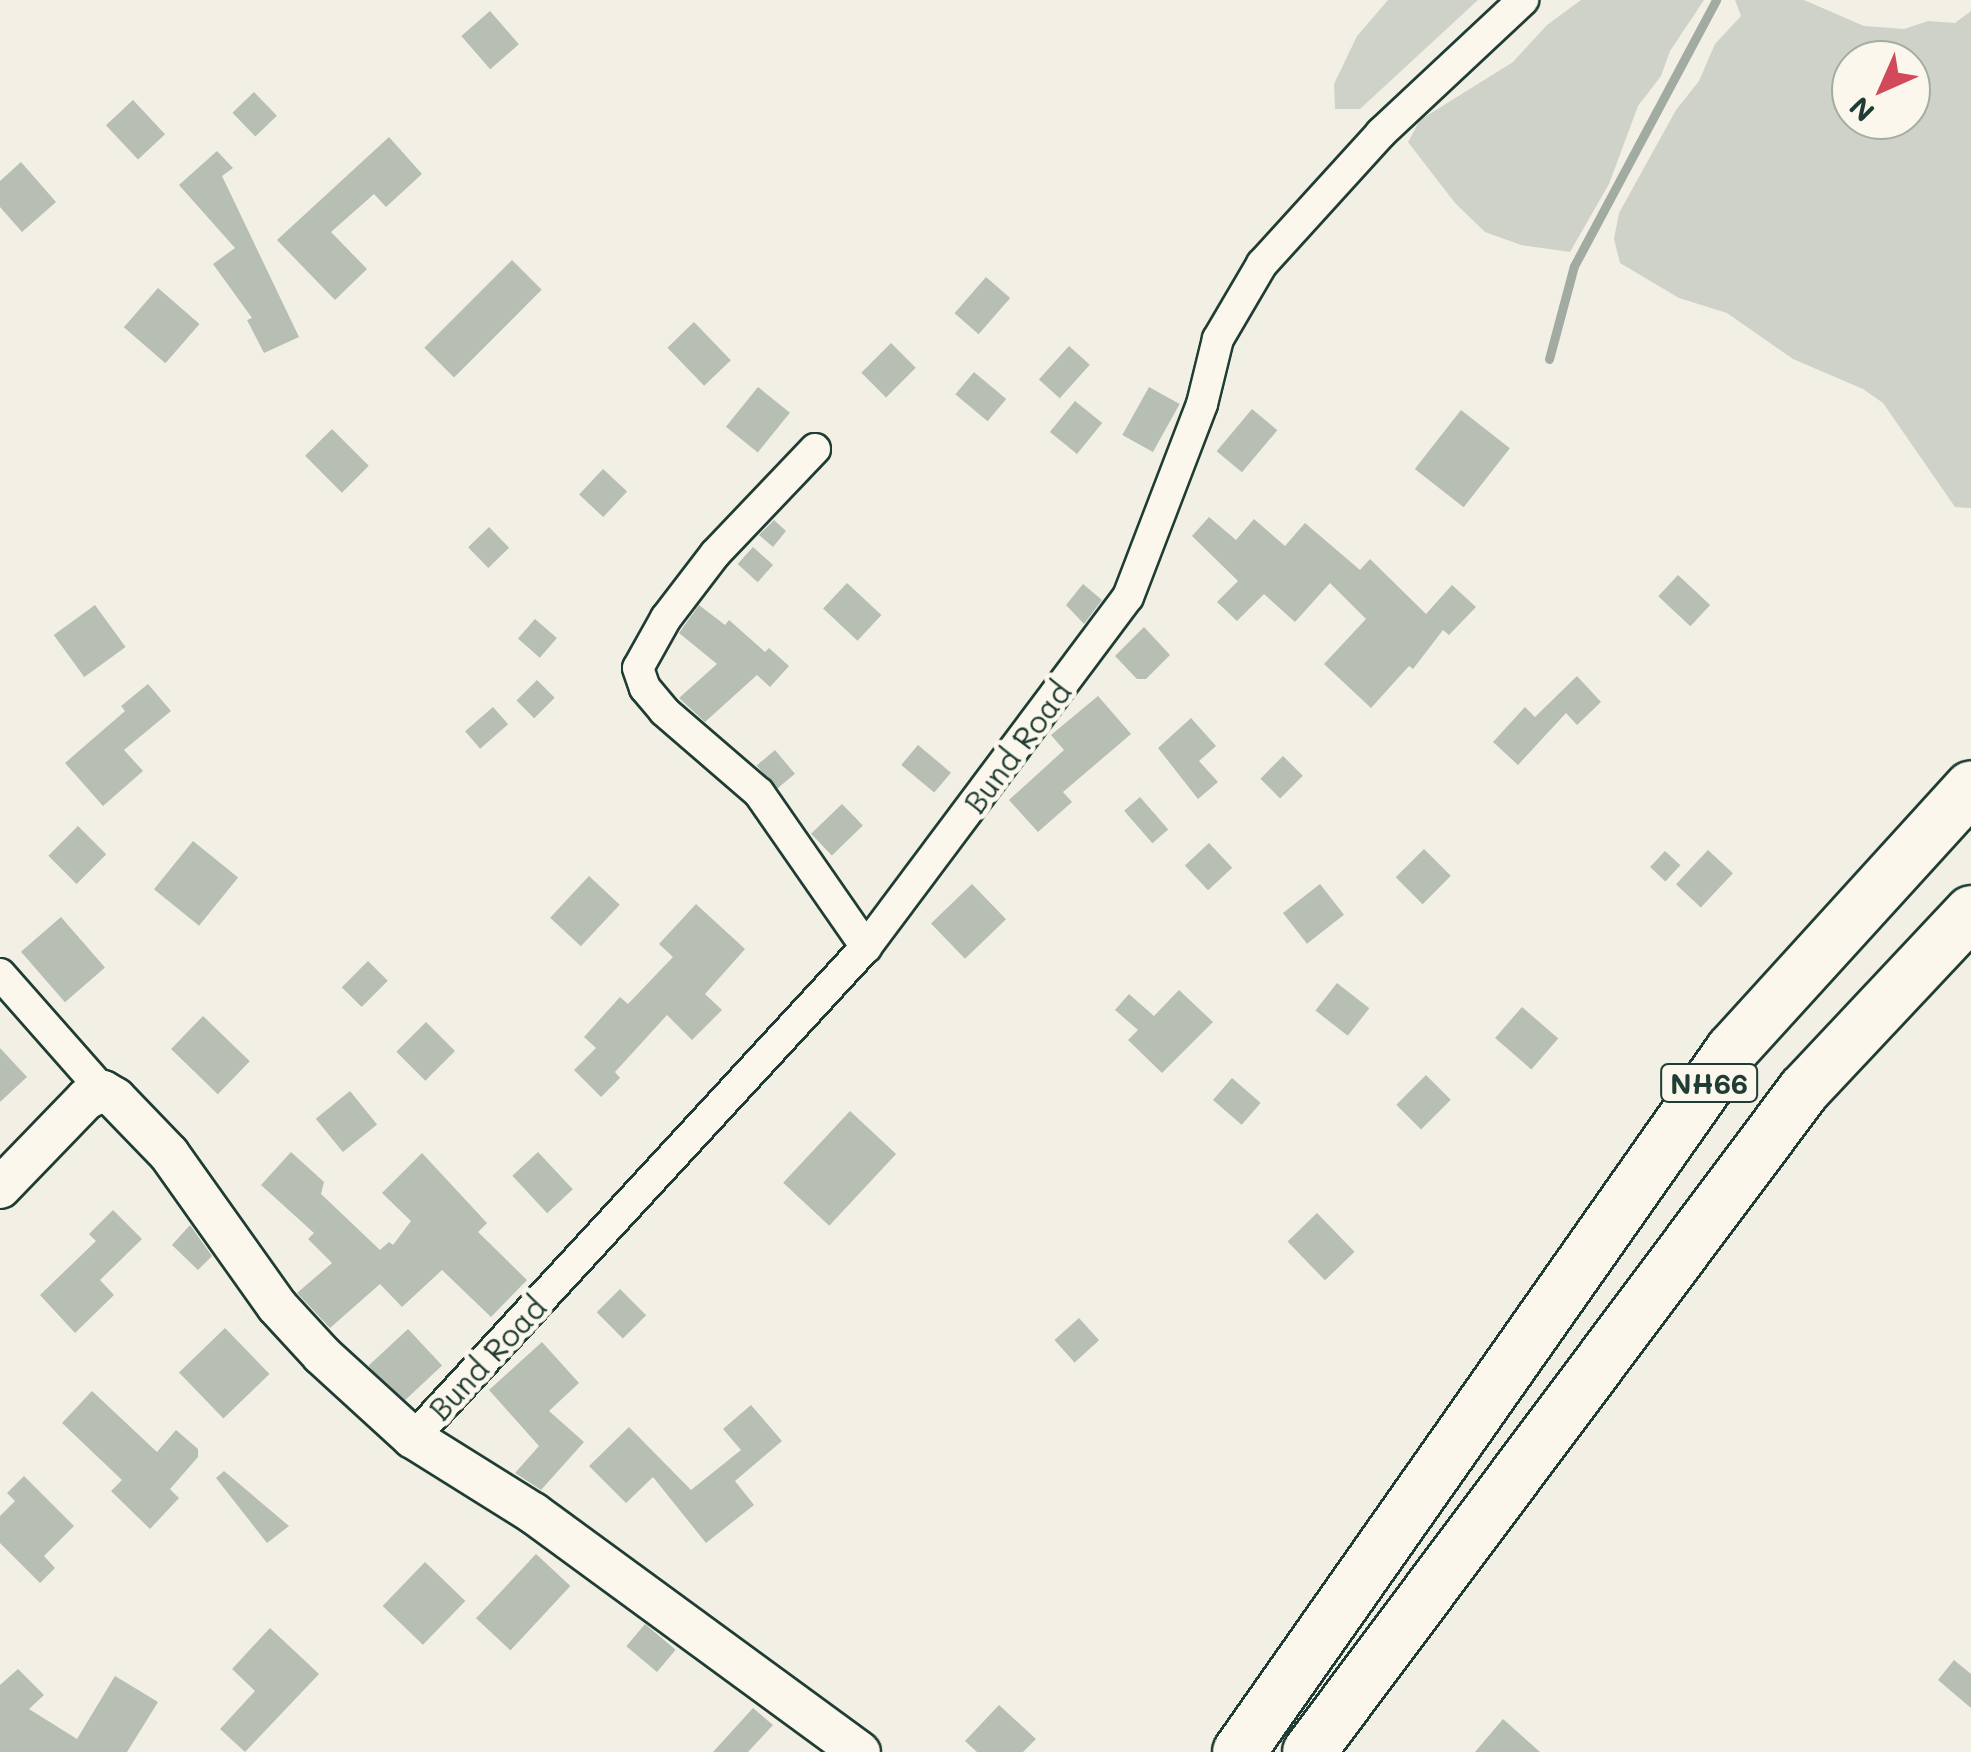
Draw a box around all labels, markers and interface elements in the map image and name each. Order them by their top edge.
north arrow [1831,40,1931,140]
text: N [1841,90,1881,130]
street label: Bund Road [956,674,1078,820]
road number: NH66 [1659,1060,1759,1106]
street label: Bund Road [421,1289,553,1427]

